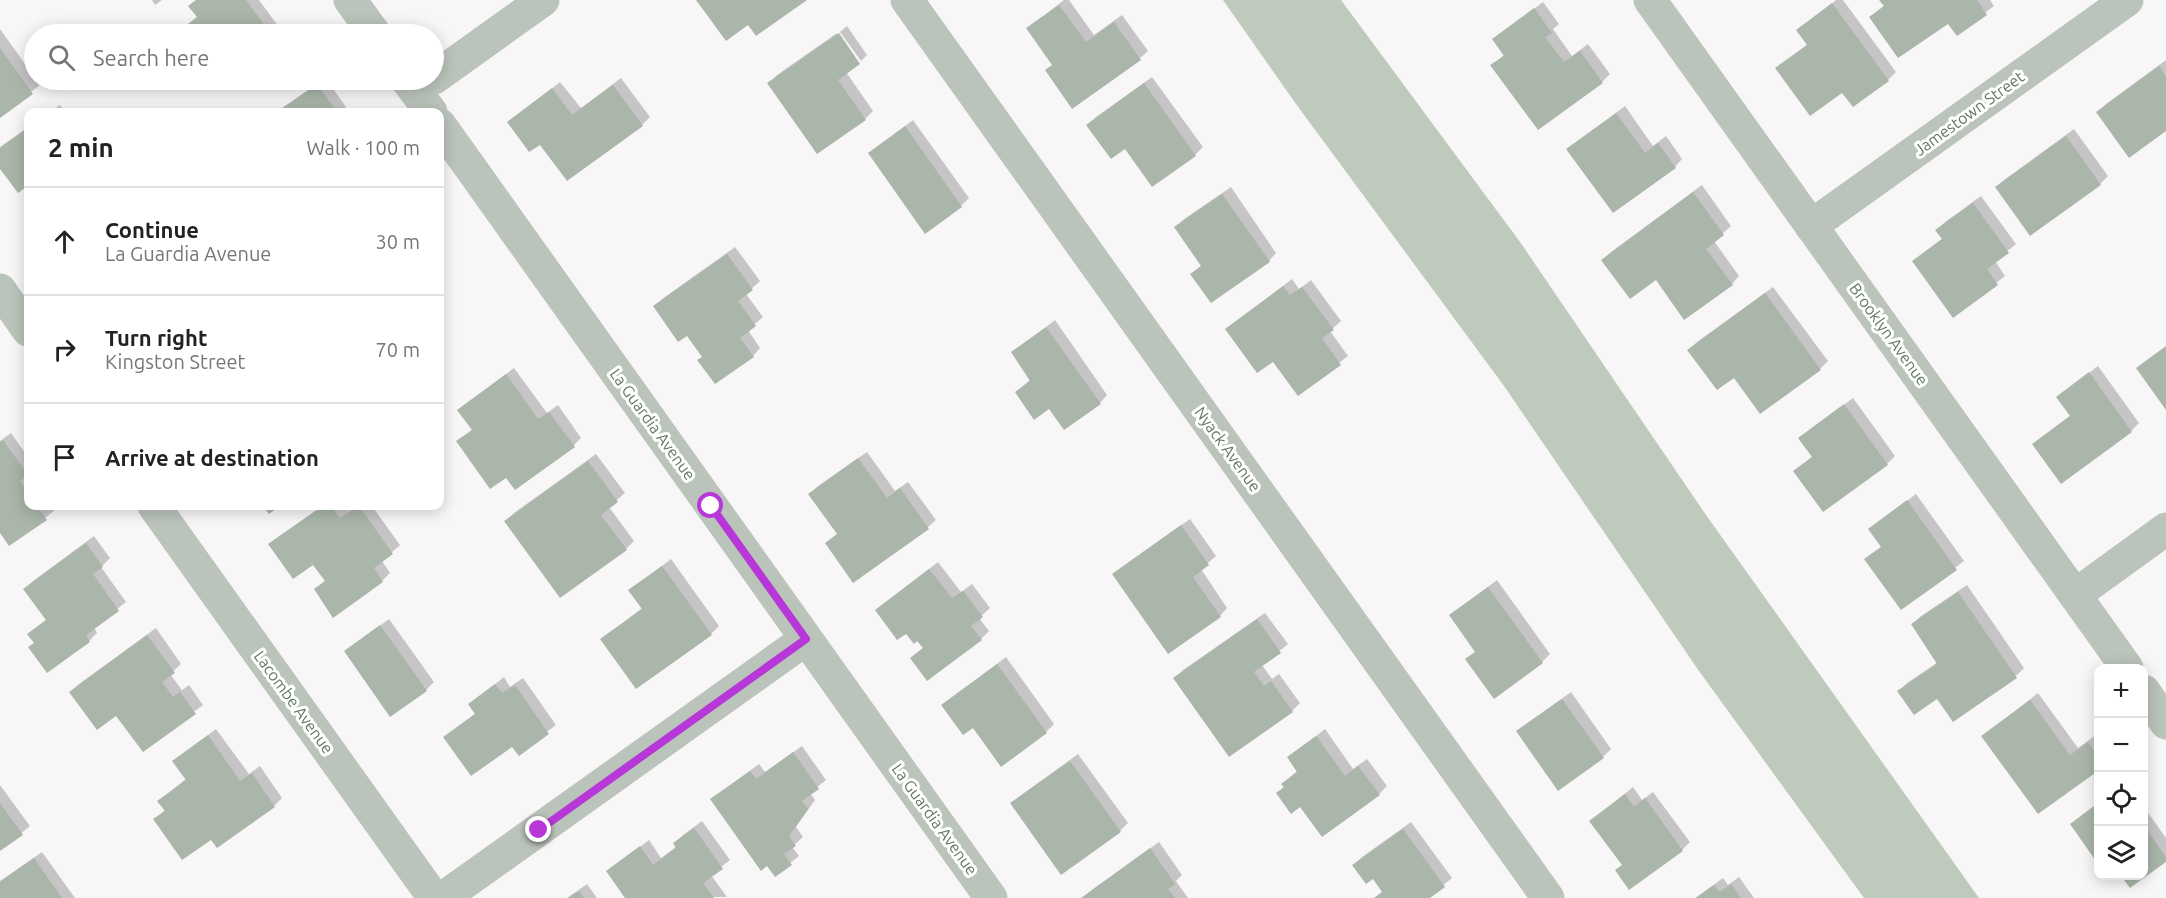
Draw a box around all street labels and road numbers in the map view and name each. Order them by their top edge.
street label: Jamestown Street [1911,67,2028,159]
street label: Brooklyn Avenue [1846,280,1932,388]
street label: La Guardia Avenue [607,365,699,483]
street label: Nyack Avenue [1191,403,1265,495]
street label: Lacombe Avenue [251,647,337,757]
street label: La Guardia Avenue [889,760,981,878]

